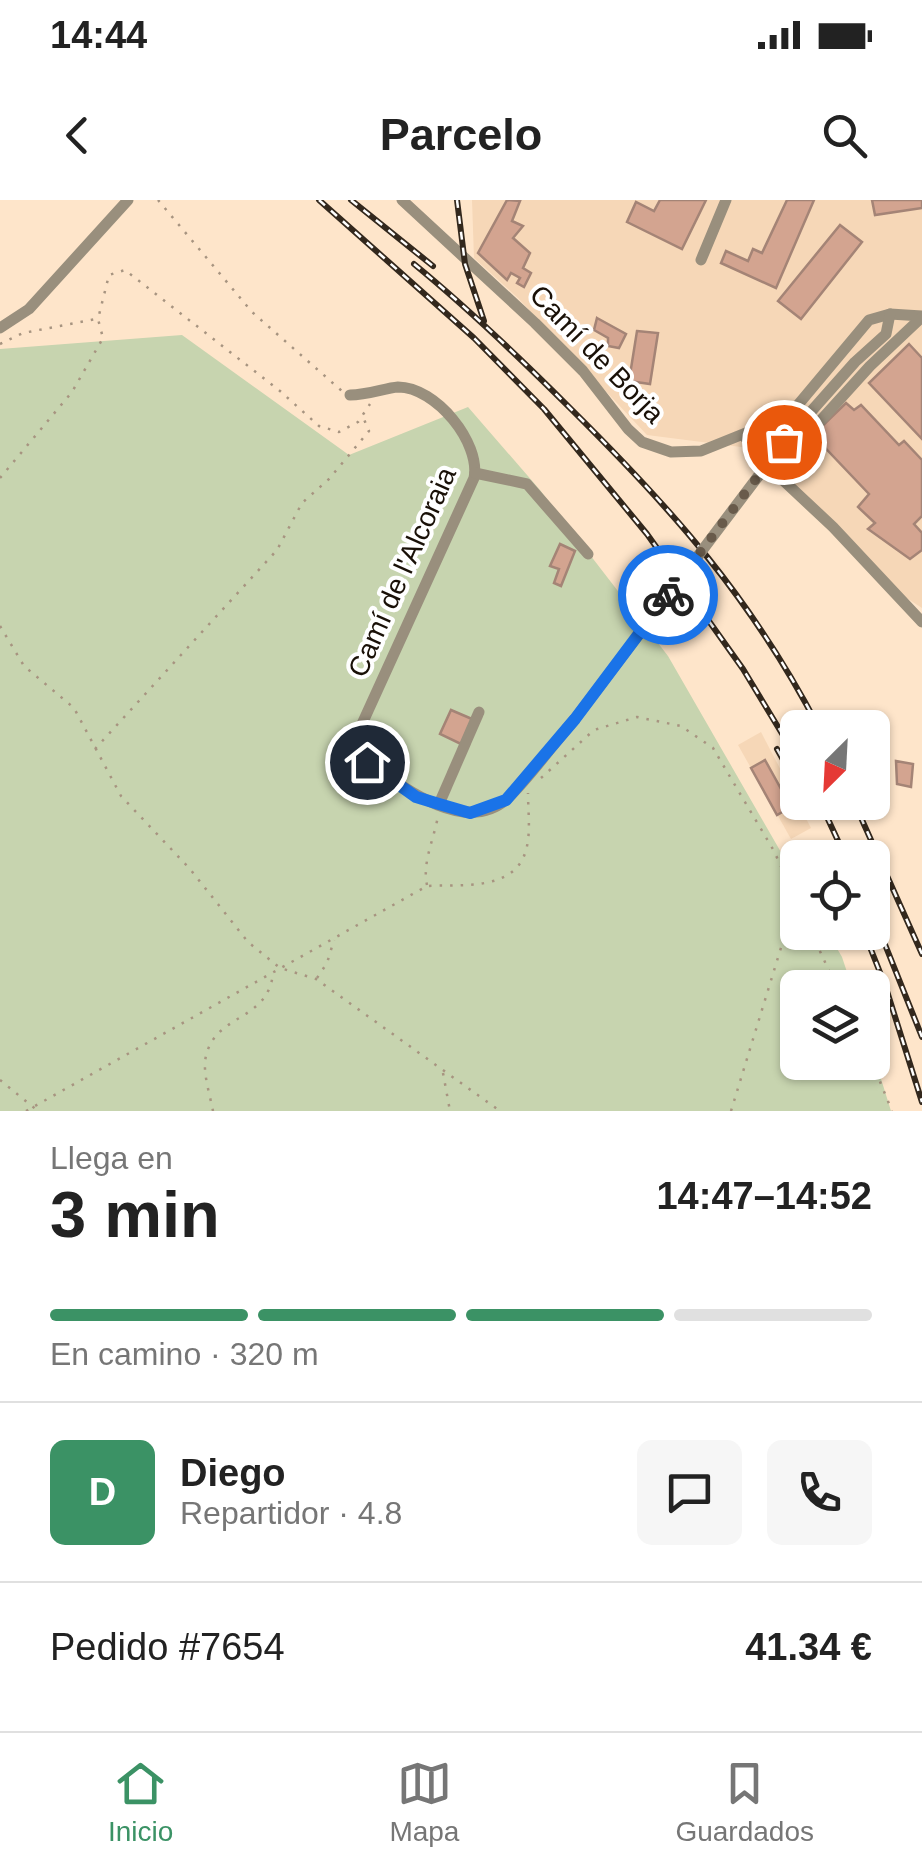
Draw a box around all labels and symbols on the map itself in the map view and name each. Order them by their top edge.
street label: Camí de Borja [524,279,671,429]
pin [742,400,827,485]
street label: Camí de l'Alcoraia [342,462,462,682]
courier [618,545,718,645]
north arrow [780,710,890,820]
pin [325,720,410,805]

